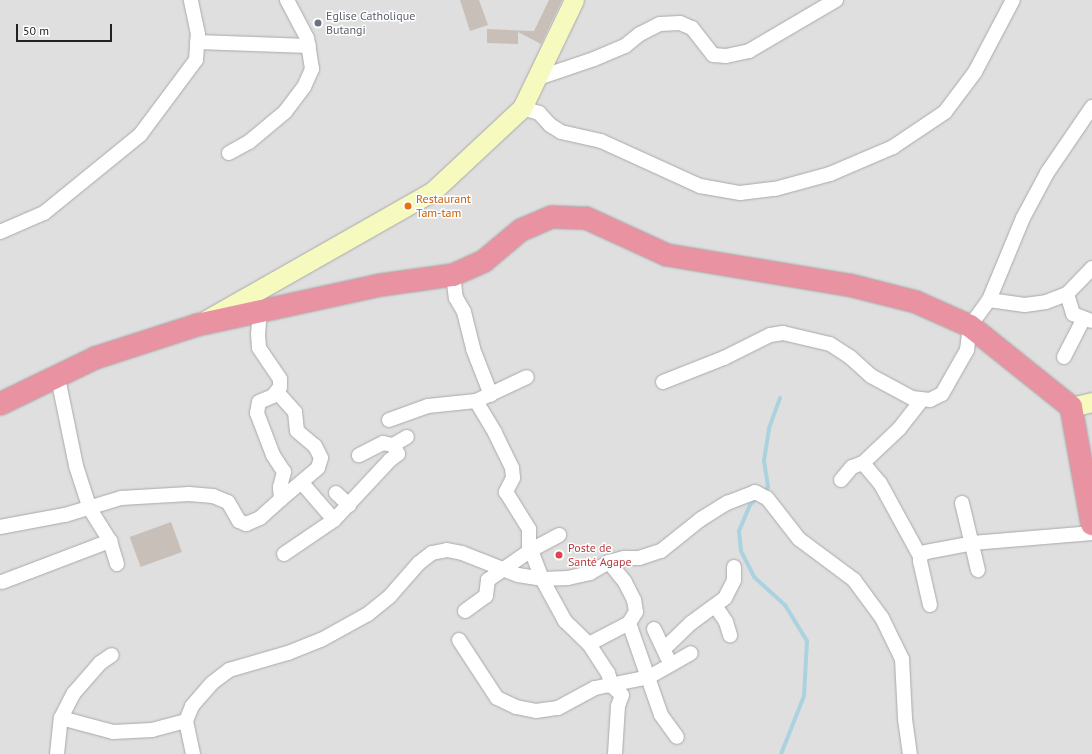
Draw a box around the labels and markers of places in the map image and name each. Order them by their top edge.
place label: Eglise Catholique Butangi [326,9,415,37]
marker: Eglise Catholique Butangi [313,18,323,28]
place label: Restaurant Tam-tam [416,192,471,220]
marker: Restaurant Tam-tam [403,201,413,211]
place label: Poste de Santé Agape [568,541,632,569]
marker: Poste de Santé Agape [553,549,565,561]

